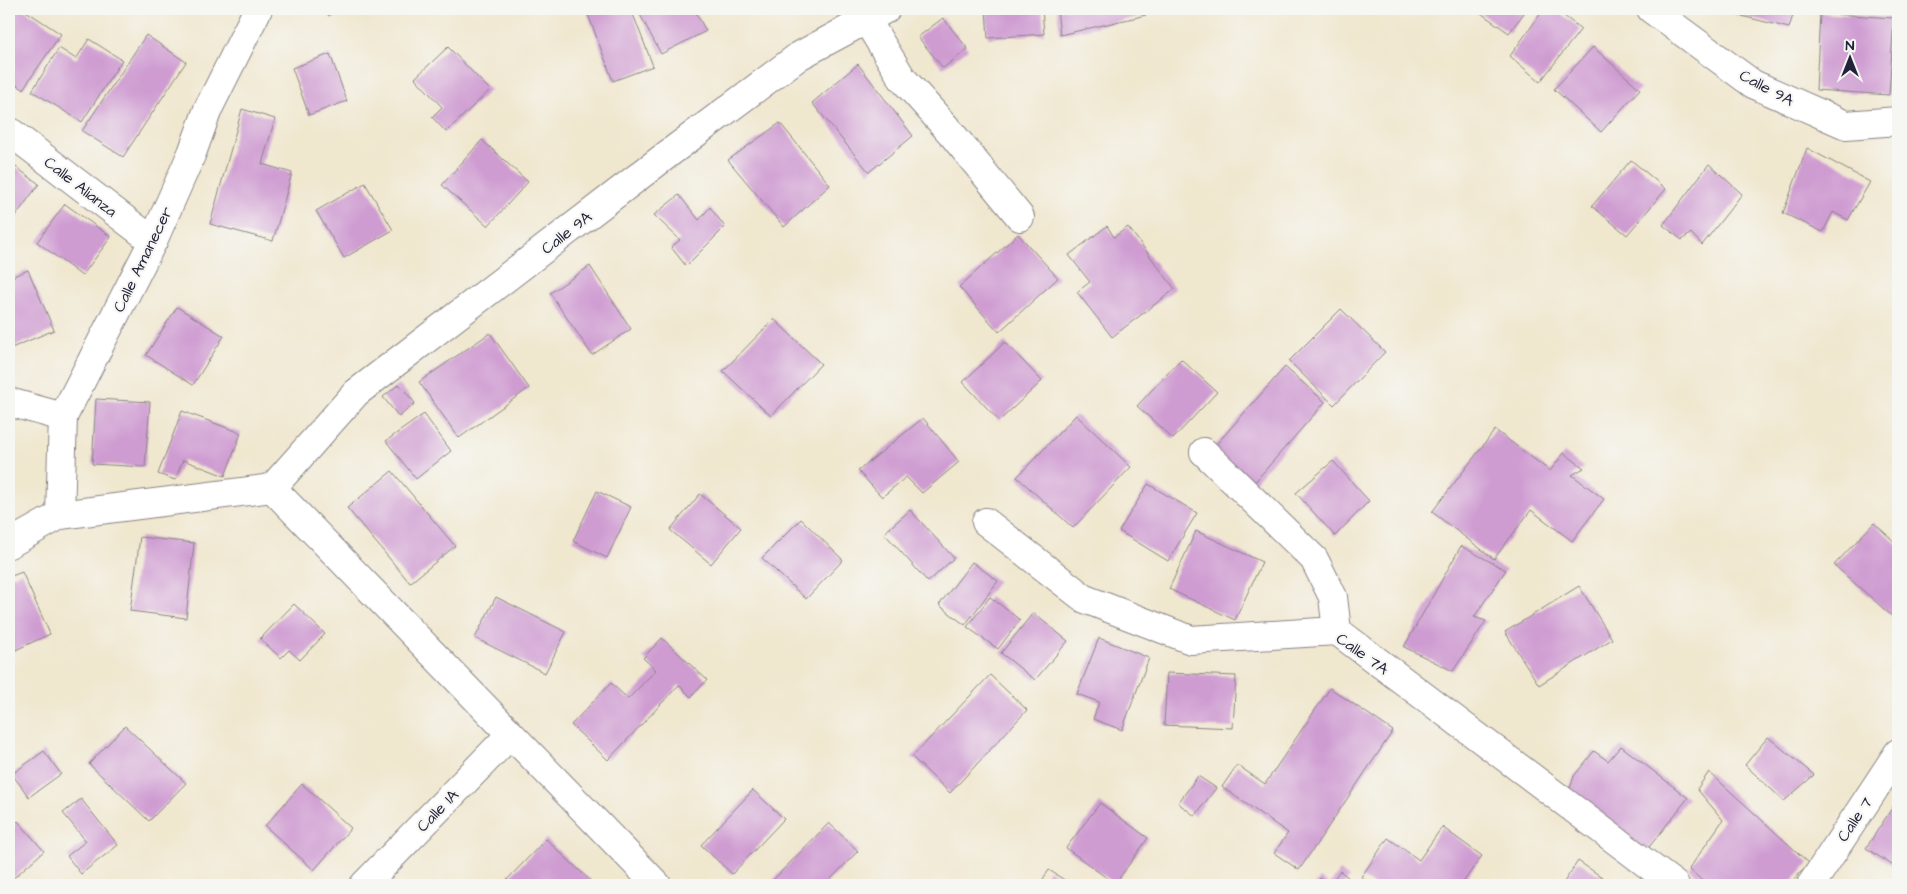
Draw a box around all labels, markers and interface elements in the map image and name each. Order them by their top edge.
north arrow [1824,32,1874,82]
text: N [1846,36,1855,56]
street label: Calle 9A [1735,64,1798,111]
street label: Calle Alianza [39,151,121,222]
street label: Calle Amanecer [108,203,178,316]
street label: Calle 9A [537,206,597,260]
street label: Calle 7A [1332,628,1393,680]
street label: Calle 1A [412,784,464,837]
street label: Calle 7 [1832,793,1878,846]

